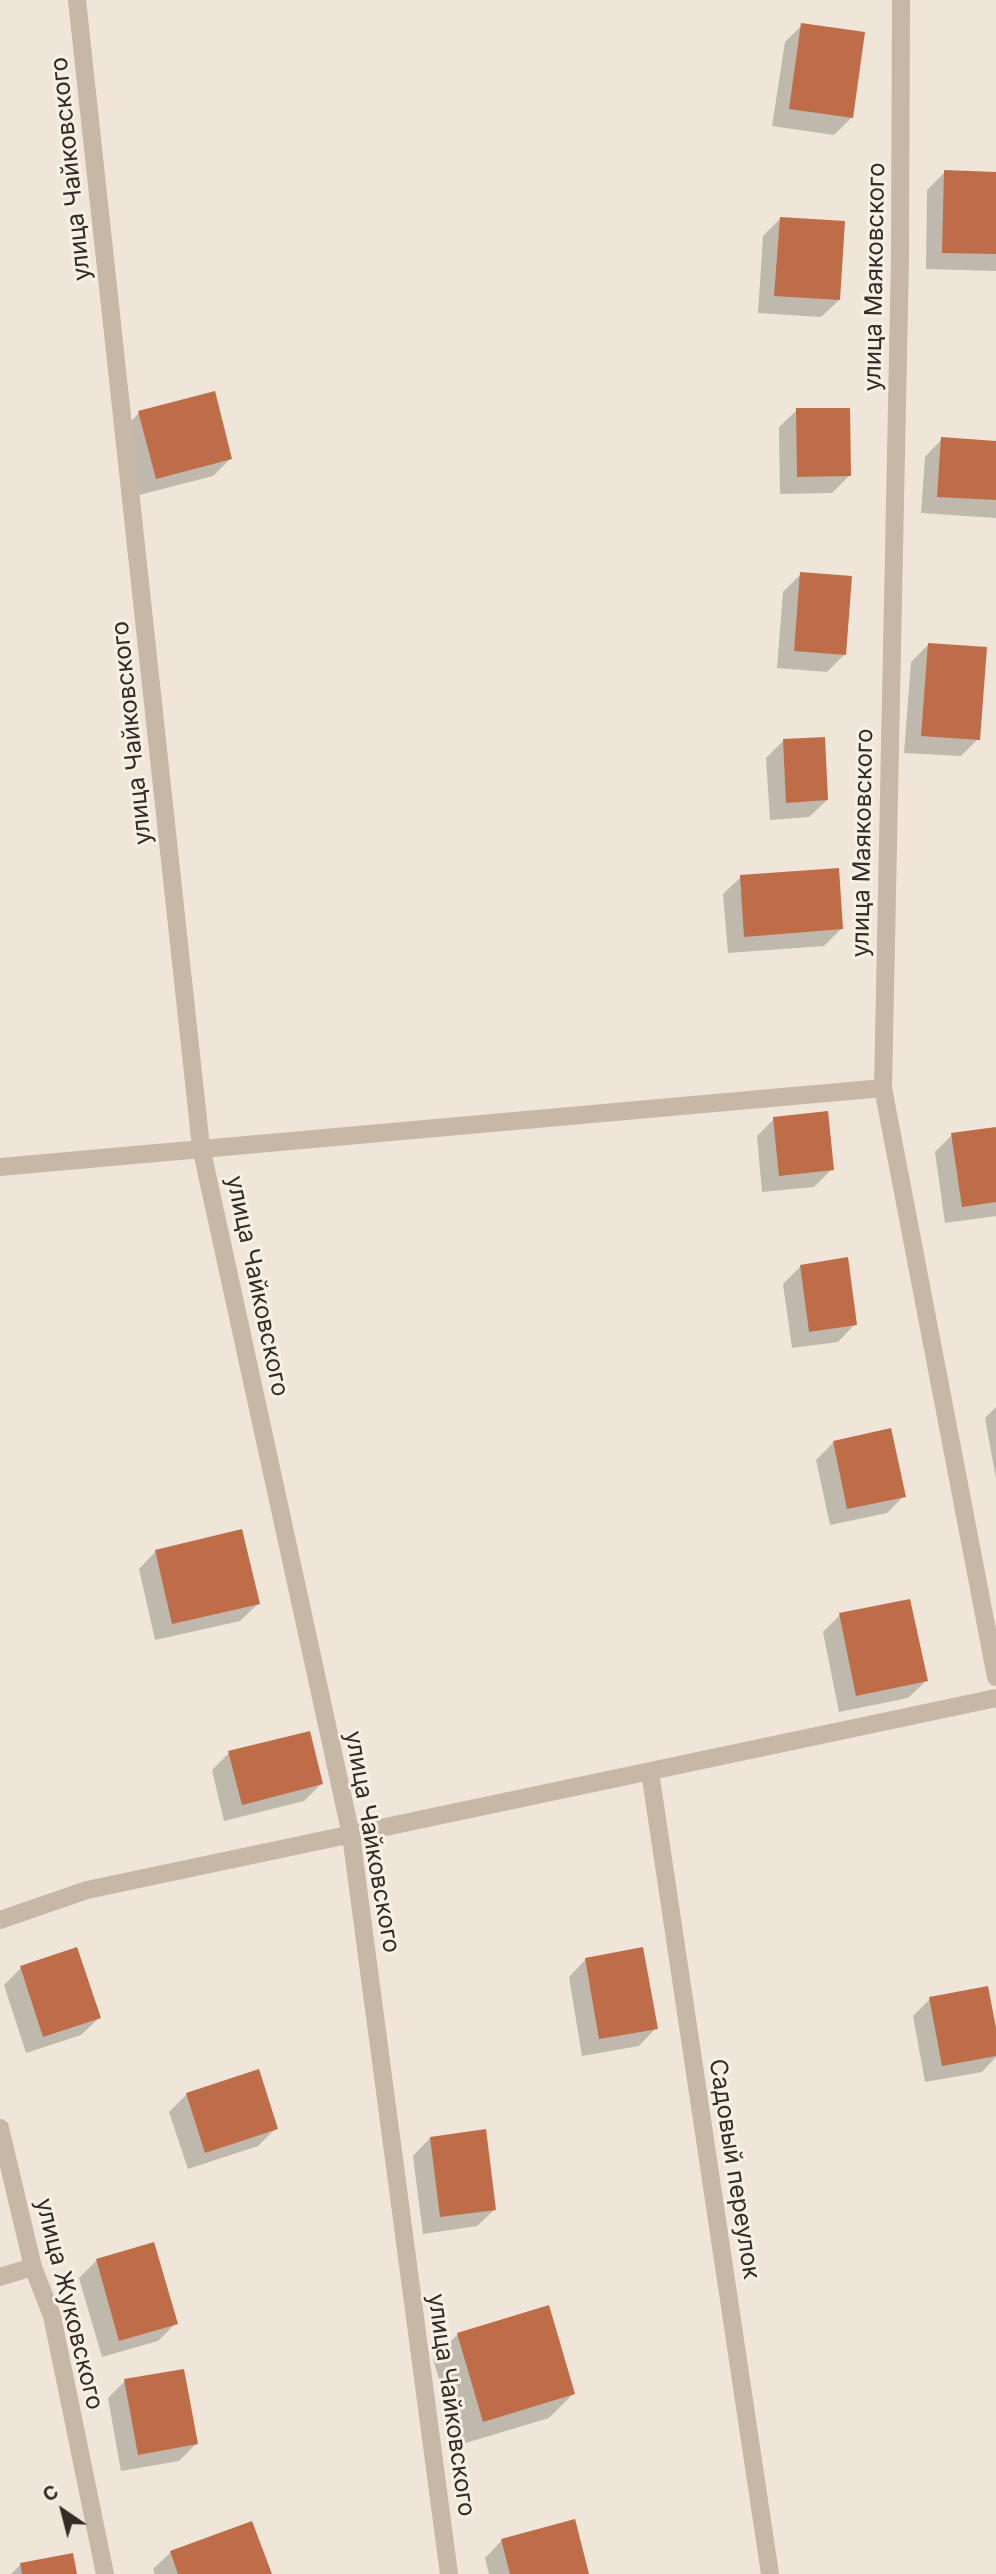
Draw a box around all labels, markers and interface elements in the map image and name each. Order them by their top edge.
street label: улица Чайковского [45,56,97,282]
street label: улица Маяковского [859,162,891,392]
street label: улица Чайковского [106,620,158,846]
street label: улица Маяковского [847,728,879,958]
street label: улица Чайковского [220,1173,294,1399]
street label: улица Чайковского [338,1729,406,1955]
street label: Садовый переулок [702,2057,766,2281]
street label: улица Жуковского [29,2195,109,2413]
street label: улица Чайковского [421,2292,481,2518]
north arrow [28,2476,98,2546]
text: С [38,2480,63,2507]

